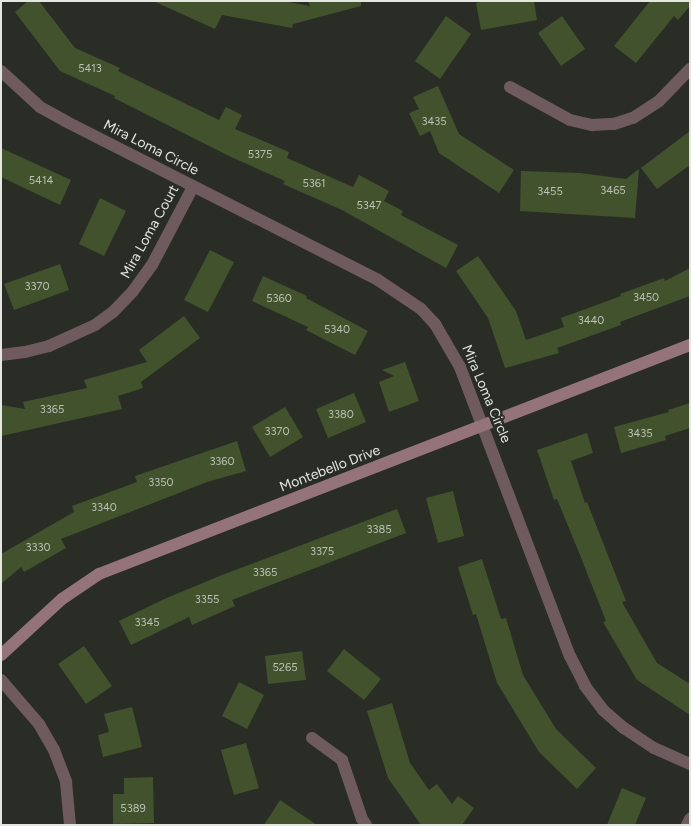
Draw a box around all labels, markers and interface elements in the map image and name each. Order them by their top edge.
house number: 5413 [78,62,102,76]
house number: 3435 [421,115,447,129]
street label: Mira Loma Circle [101,117,201,179]
house number: 5375 [248,148,272,162]
house number: 5414 [29,174,53,188]
house number: 5361 [302,177,326,191]
street label: Mira Loma Court [117,182,183,282]
house number: 3465 [600,184,626,198]
house number: 3455 [537,185,563,199]
house number: 5347 [356,199,382,213]
house number: 3370 [25,280,49,294]
house number: 3450 [633,291,659,305]
house number: 5360 [266,292,292,306]
house number: 3440 [578,314,604,328]
house number: 5340 [324,323,350,337]
street label: Mira Loma Circle [458,343,514,445]
house number: 3365 [40,403,64,417]
house number: 3380 [328,408,354,422]
house number: 3370 [265,425,289,439]
house number: 3435 [627,427,653,441]
street label: Montebello Drive [277,442,383,496]
house number: 3360 [209,455,235,469]
house number: 3350 [148,476,174,490]
house number: 3340 [91,501,117,515]
house number: 3385 [366,523,392,537]
house number: 3330 [25,541,51,555]
house number: 3375 [310,545,334,559]
house number: 3365 [253,566,277,580]
house number: 3355 [195,593,219,607]
house number: 3345 [134,616,160,630]
house number: 5265 [272,661,298,675]
house number: 5389 [120,802,146,816]

